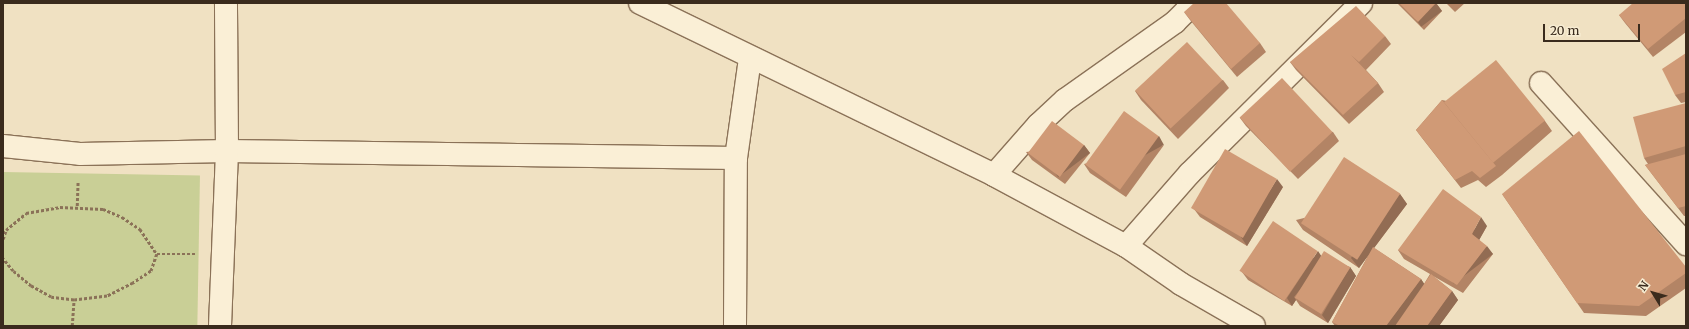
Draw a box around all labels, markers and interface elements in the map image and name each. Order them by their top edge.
scale bar [1545,16,1642,42]
text: 20 m [1550,23,1579,38]
north arrow [1633,273,1673,313]
text: N [1635,278,1652,293]

